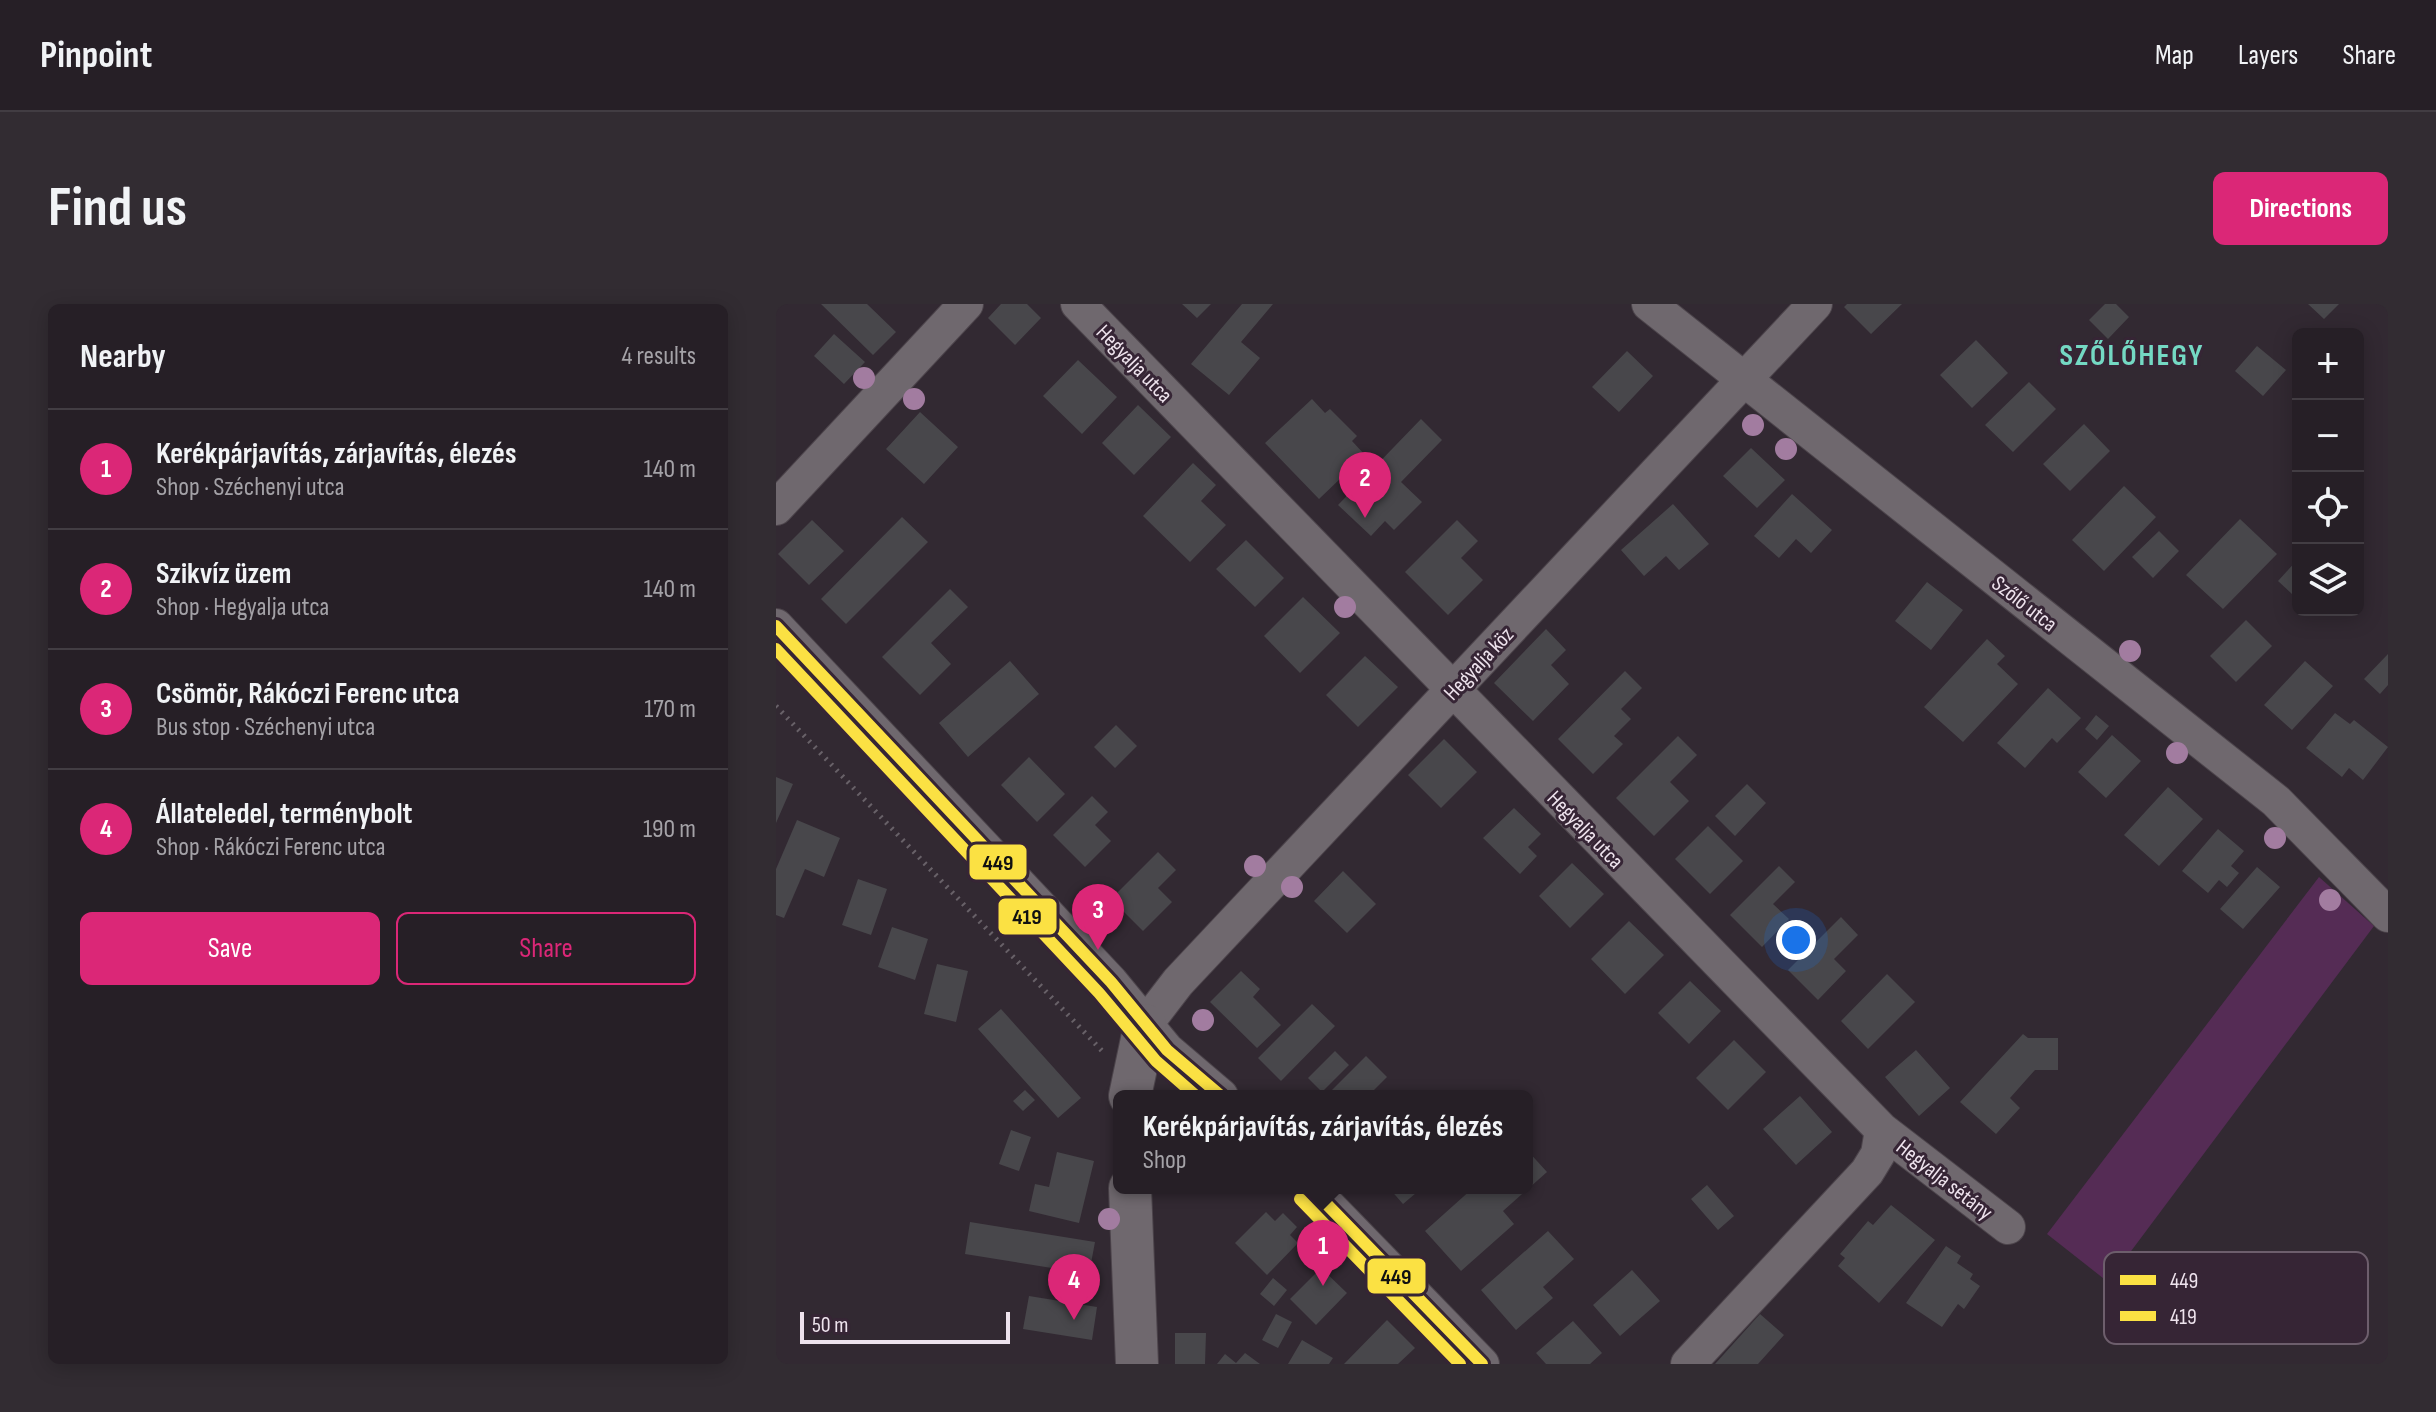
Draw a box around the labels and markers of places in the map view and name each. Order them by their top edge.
pin: 2 [1339,452,1391,518]
pin: 3 [1072,884,1124,950]
pin: 1 [1297,1220,1349,1286]
pin: 4 [1048,1254,1100,1320]

